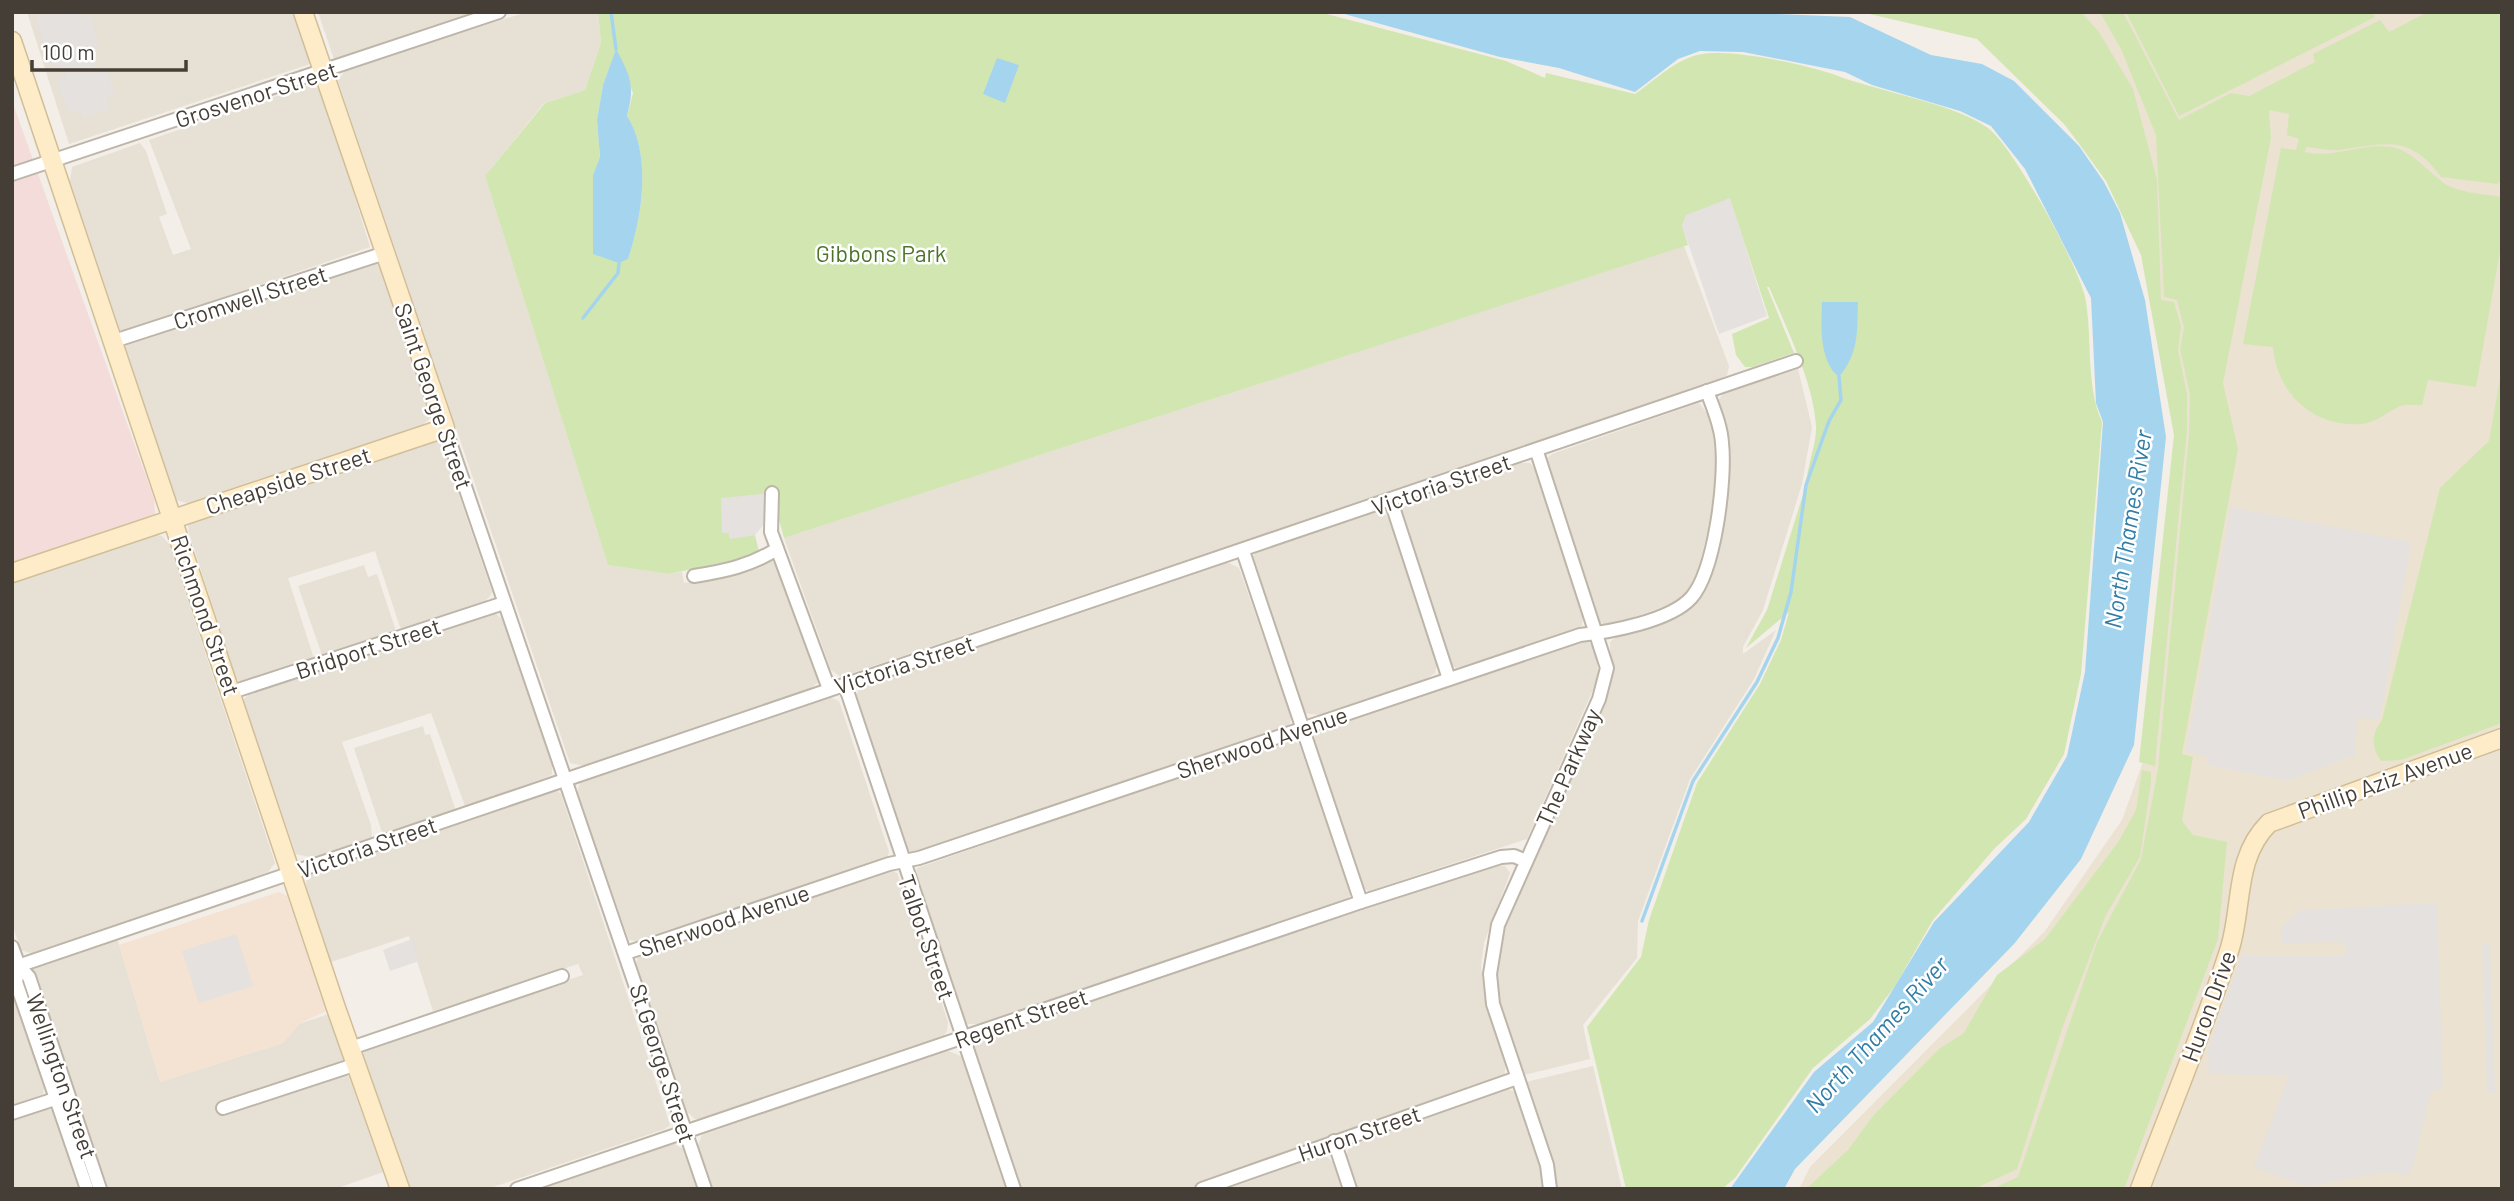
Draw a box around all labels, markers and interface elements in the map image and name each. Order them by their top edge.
scale bar [32,28,186,72]
text: 100 m [42,39,95,64]
street label: Grosvenor Street [172,55,340,133]
park label: Gibbons Park [816,239,946,267]
street label: Cromwell Street [170,259,330,335]
street label: Saint George Street [389,299,479,493]
water label: North Thames River [2097,426,2157,630]
street label: Cheapside Street [202,440,374,520]
street label: Victoria Street [1368,447,1514,521]
street label: Richmond Street [165,531,247,699]
street label: Bridport Street [292,611,444,685]
street label: Victoria Street [831,628,977,700]
street label: Sherwood Avenue [1173,700,1351,784]
street label: The Parkway [1530,703,1607,830]
street label: Phillip Aziz Avenue [2294,735,2476,825]
street label: Victoria Street [294,810,440,884]
street label: Talbot Street [893,871,961,1003]
street label: Sherwood Avenue [635,878,813,962]
street label: Huron Drive [2175,947,2241,1065]
water label: North Thames River [1798,949,1955,1118]
street label: St George Street [624,980,702,1146]
street label: Regent Street [951,982,1091,1054]
street label: Wellington Street [21,990,103,1162]
street label: Huron Street [1294,1099,1424,1167]

